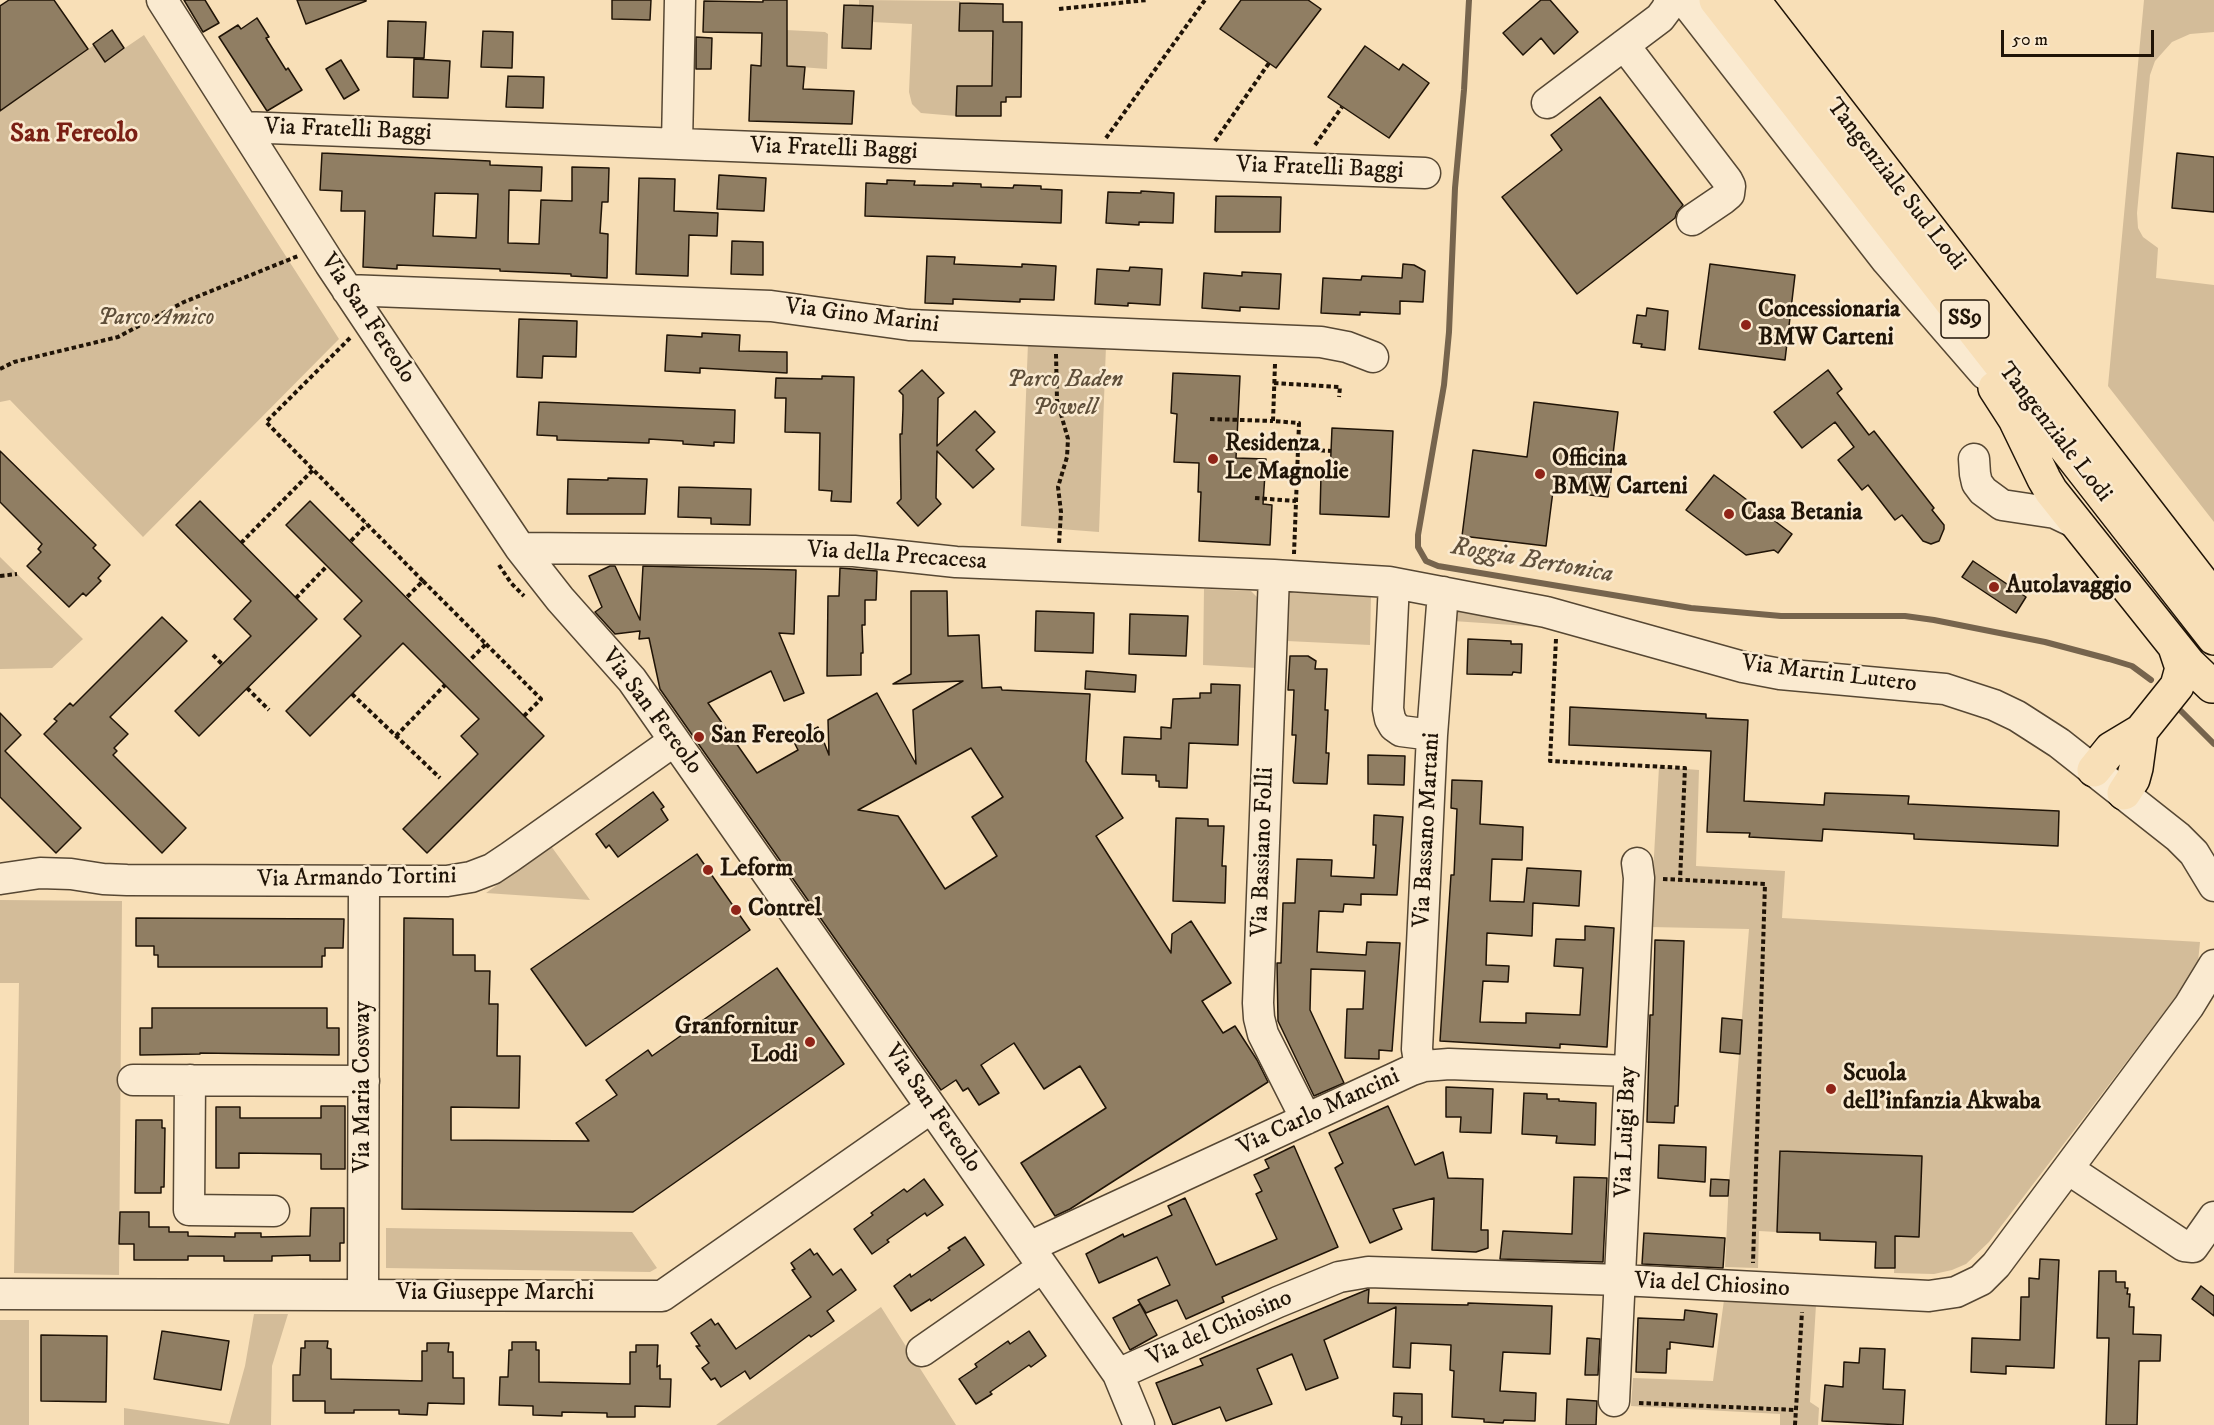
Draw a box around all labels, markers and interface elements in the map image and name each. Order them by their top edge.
scale bar [2004,18,2157,56]
text: 50 m [2012,29,2048,51]
street label: Tangenziale Sud Lodi [1819,93,1971,277]
street label: Via Fratelli Baggi [264,114,432,148]
district label: San Fereolo [10,119,138,151]
street label: Via Fratelli Baggi [750,133,918,167]
street label: Via Fratelli Baggi [1236,152,1404,186]
street label: Via San Fereolo [313,249,421,389]
street label: Via Gino Marini [783,293,941,341]
place label: Concessionaria BMW Carteni [1758,297,1900,353]
road number: SS9 [1941,300,1989,338]
park label: Parco Amico [98,305,214,333]
marker: Concessionaria BMW Carteni [1739,318,1753,332]
street label: Tangenziale Lodi [1991,358,2117,508]
park label: Parco Baden Powell [1007,367,1123,423]
place label: Residenza Le Magnolie [1225,431,1349,487]
place label: Officina BMW Carteni [1552,446,1688,502]
marker: Residenza Le Magnolie [1206,452,1220,466]
marker: Officina BMW Carteni [1533,467,1547,481]
place label: Casa Betania [1741,500,1862,528]
marker: Casa Betania [1722,507,1736,521]
water label: Roggia Bertonica [1448,532,1616,592]
street label: Via della Precacesa [806,536,988,578]
place label: Autolavaggio [2006,573,2131,601]
marker: Autolavaggio [1987,580,2001,594]
street label: Via San Fereolo [594,643,708,781]
street label: Via Martin Lutero [1740,650,1918,700]
place label: San Fereolo [711,723,825,751]
marker: San Fereolo [692,730,706,744]
street label: Via Bassano Martani [1409,732,1447,928]
street label: Via Bassiano Folli [1247,767,1281,937]
place label: Leform [720,856,793,884]
street label: Via Armando Tortini [257,863,457,895]
marker: Leform [701,863,715,877]
place label: Contrel [748,896,822,924]
marker: Contrel [729,903,743,917]
street label: Via Maria Cosway [350,1001,378,1173]
place label: Granfornitur Lodi [675,1014,798,1070]
marker: Granfornitur Lodi [803,1035,817,1049]
street label: Via San Fereolo [877,1039,987,1179]
place label: Scuola dell'infanzia Akwaba [1843,1061,2041,1117]
street label: Via Carlo Mancini [1233,1063,1405,1163]
street label: Via Luigi Bay [1610,1066,1644,1198]
marker: Scuola dell'infanzia Akwaba [1824,1082,1838,1096]
street label: Via del Chiosino [1634,1268,1790,1304]
street label: Via Giuseppe Marchi [396,1280,594,1308]
street label: Via del Chiosino [1143,1284,1297,1374]

